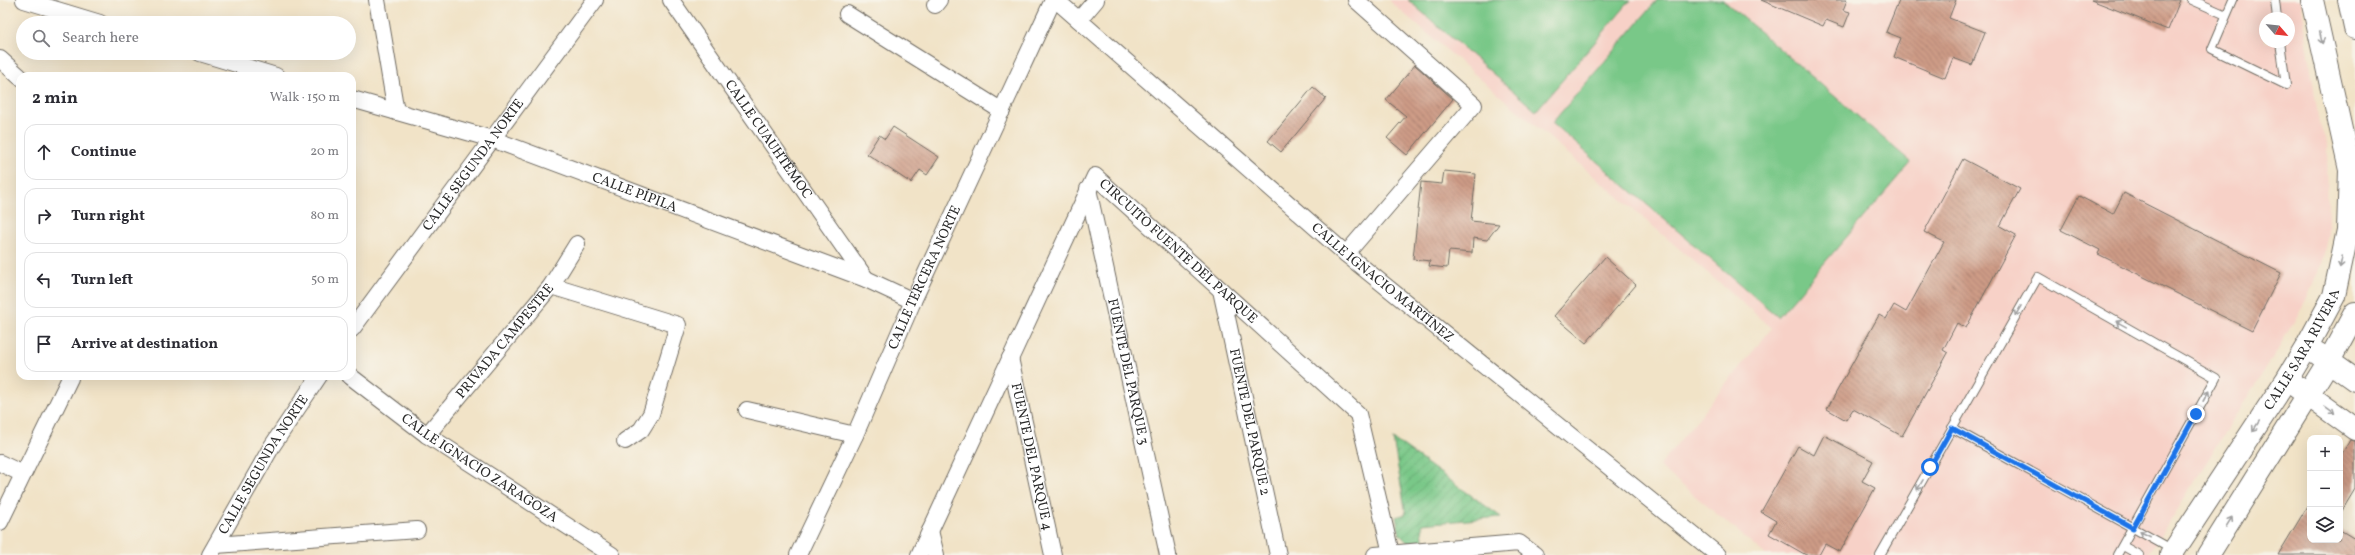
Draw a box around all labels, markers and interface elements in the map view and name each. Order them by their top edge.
north arrow [2259,12,2295,48]
search box [16,16,356,60]
icon: search [30,27,52,49]
text: Search here [62,28,139,49]
one-way arrow [2317,31,2325,44]
street label: CALLE CUAUHTÉMOC [720,76,817,203]
text: 2 min [32,87,78,110]
text: Walk · 150 m [270,89,340,107]
street label: CALLE SEGUNDA NORTE [418,95,528,235]
icon: ahead [33,141,55,163]
text: Continue [71,142,136,163]
text: 20 m [310,143,339,161]
street label: CALLE PÍPILA [589,168,680,217]
street label: CIRCUITO FUENTE DEL PARQUE [1095,175,1261,328]
street label: CALLE TERCERA NORTE [884,202,966,353]
icon: right [33,205,55,227]
text: Turn right [71,206,145,227]
text: 80 m [310,207,339,225]
street label: CALLE IGNACIO MARTÍNEZ [1307,218,1458,347]
one-way arrow [2336,255,2344,268]
icon: left [33,269,55,291]
text: Turn left [71,270,133,291]
text: 50 m [311,271,339,289]
street label: PRIVADA CAMPESTRE [452,280,558,403]
street label: CALLE SARA RIVERA [2260,287,2345,414]
street label: FUENTE DEL PARQUE 3 [1103,297,1153,447]
one-way arrow [2014,305,2022,317]
one-way arrow [2115,320,2127,327]
icon: arrive [33,333,55,355]
text: Arrive at destination [71,334,218,355]
street label: FUENTE DEL PARQUE 2 [1224,347,1274,497]
street label: FUENTE DEL PARQUE 4 [1006,381,1057,532]
one-way arrow [2203,390,2211,402]
street label: CALLE SEGUNDA NORTE [214,391,313,538]
route end [2187,405,2205,423]
one-way arrow [2324,406,2335,414]
street label: CALLE IGNACIO ZARAGOZA [397,409,562,527]
one-way arrow [2252,420,2260,431]
map controls [2307,435,2343,543]
button: + [2307,435,2343,471]
route start [1921,458,1939,476]
button: − [2307,471,2343,507]
one-way arrow [1915,479,1923,491]
button: layers [2307,507,2343,543]
one-way arrow [2225,516,2233,528]
one-way arrow [2140,530,2152,537]

